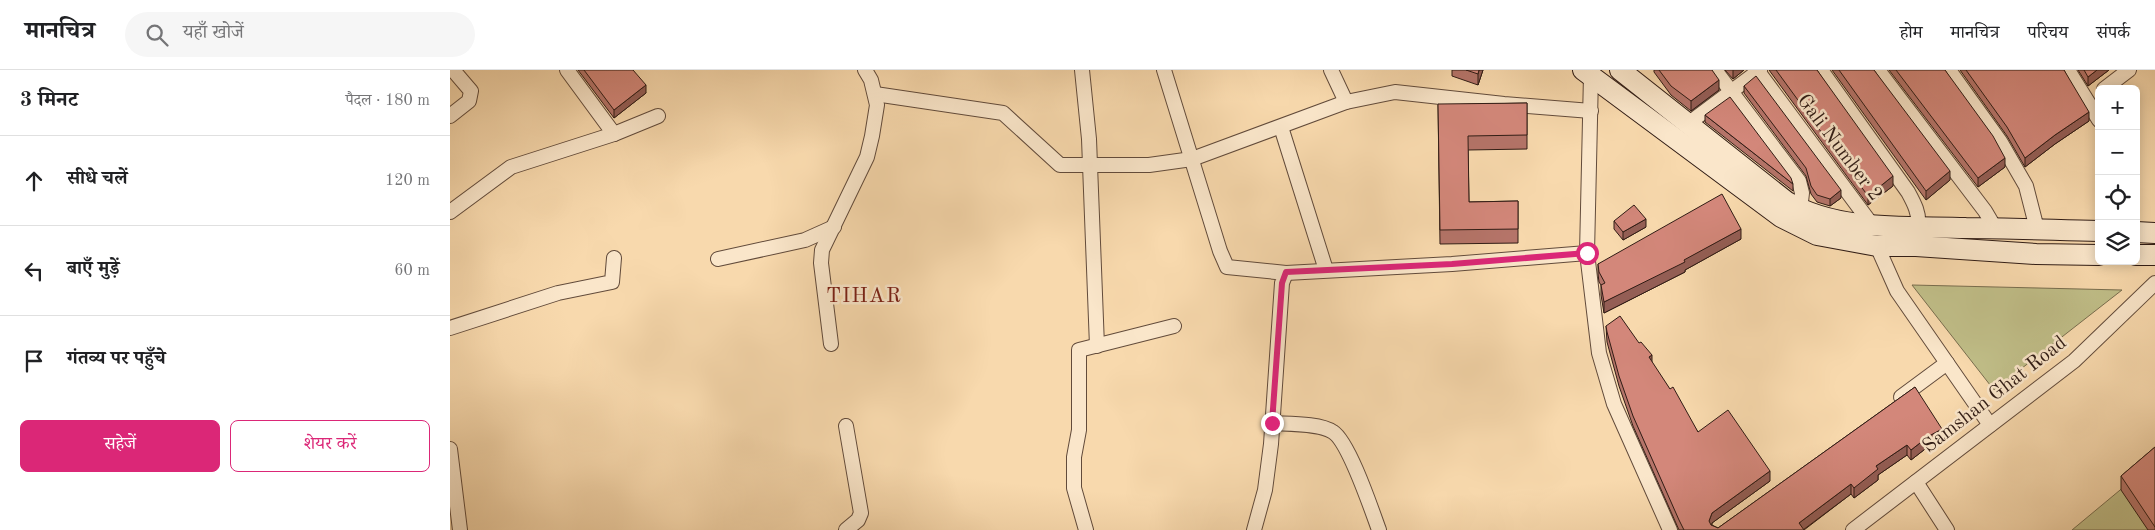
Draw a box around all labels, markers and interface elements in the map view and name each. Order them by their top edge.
search box [125,12,475,57]
text: मानचित्र [25,20,95,44]
icon: search [143,21,171,49]
text: यहाँ खोजें [183,24,244,43]
text: होम [1900,24,1923,42]
text: मानचित्र [1951,24,1999,42]
text: परिचय [2027,24,2068,42]
text: संपर्क [2096,24,2130,42]
map controls [2095,85,2140,265]
button: + [2095,85,2140,130]
text: 3 मिनट [20,90,78,111]
street label: Gali Number 2 [1793,91,1885,205]
text: पैदल · 180 m [345,93,430,109]
button: − [2095,130,2140,175]
icon: ahead [20,167,48,195]
text: सीधे चलें [67,170,127,189]
text: 120 m [385,173,430,189]
button: locate [2095,175,2140,220]
button: layers [2095,220,2140,265]
route start [1576,242,1599,265]
icon: left [20,257,48,285]
text: बाएँ मुड़ें [67,260,119,279]
text: 60 m [394,263,430,279]
district label: TIHAR [826,286,902,307]
street label: Samshan Ghat Road [1919,333,2071,457]
icon: arrive [20,347,48,375]
text: गंतव्य पर पहुँचे [67,350,166,369]
route end [1261,412,1284,435]
button: सहेजें [20,420,220,472]
button: शेयर करें [230,420,430,472]

